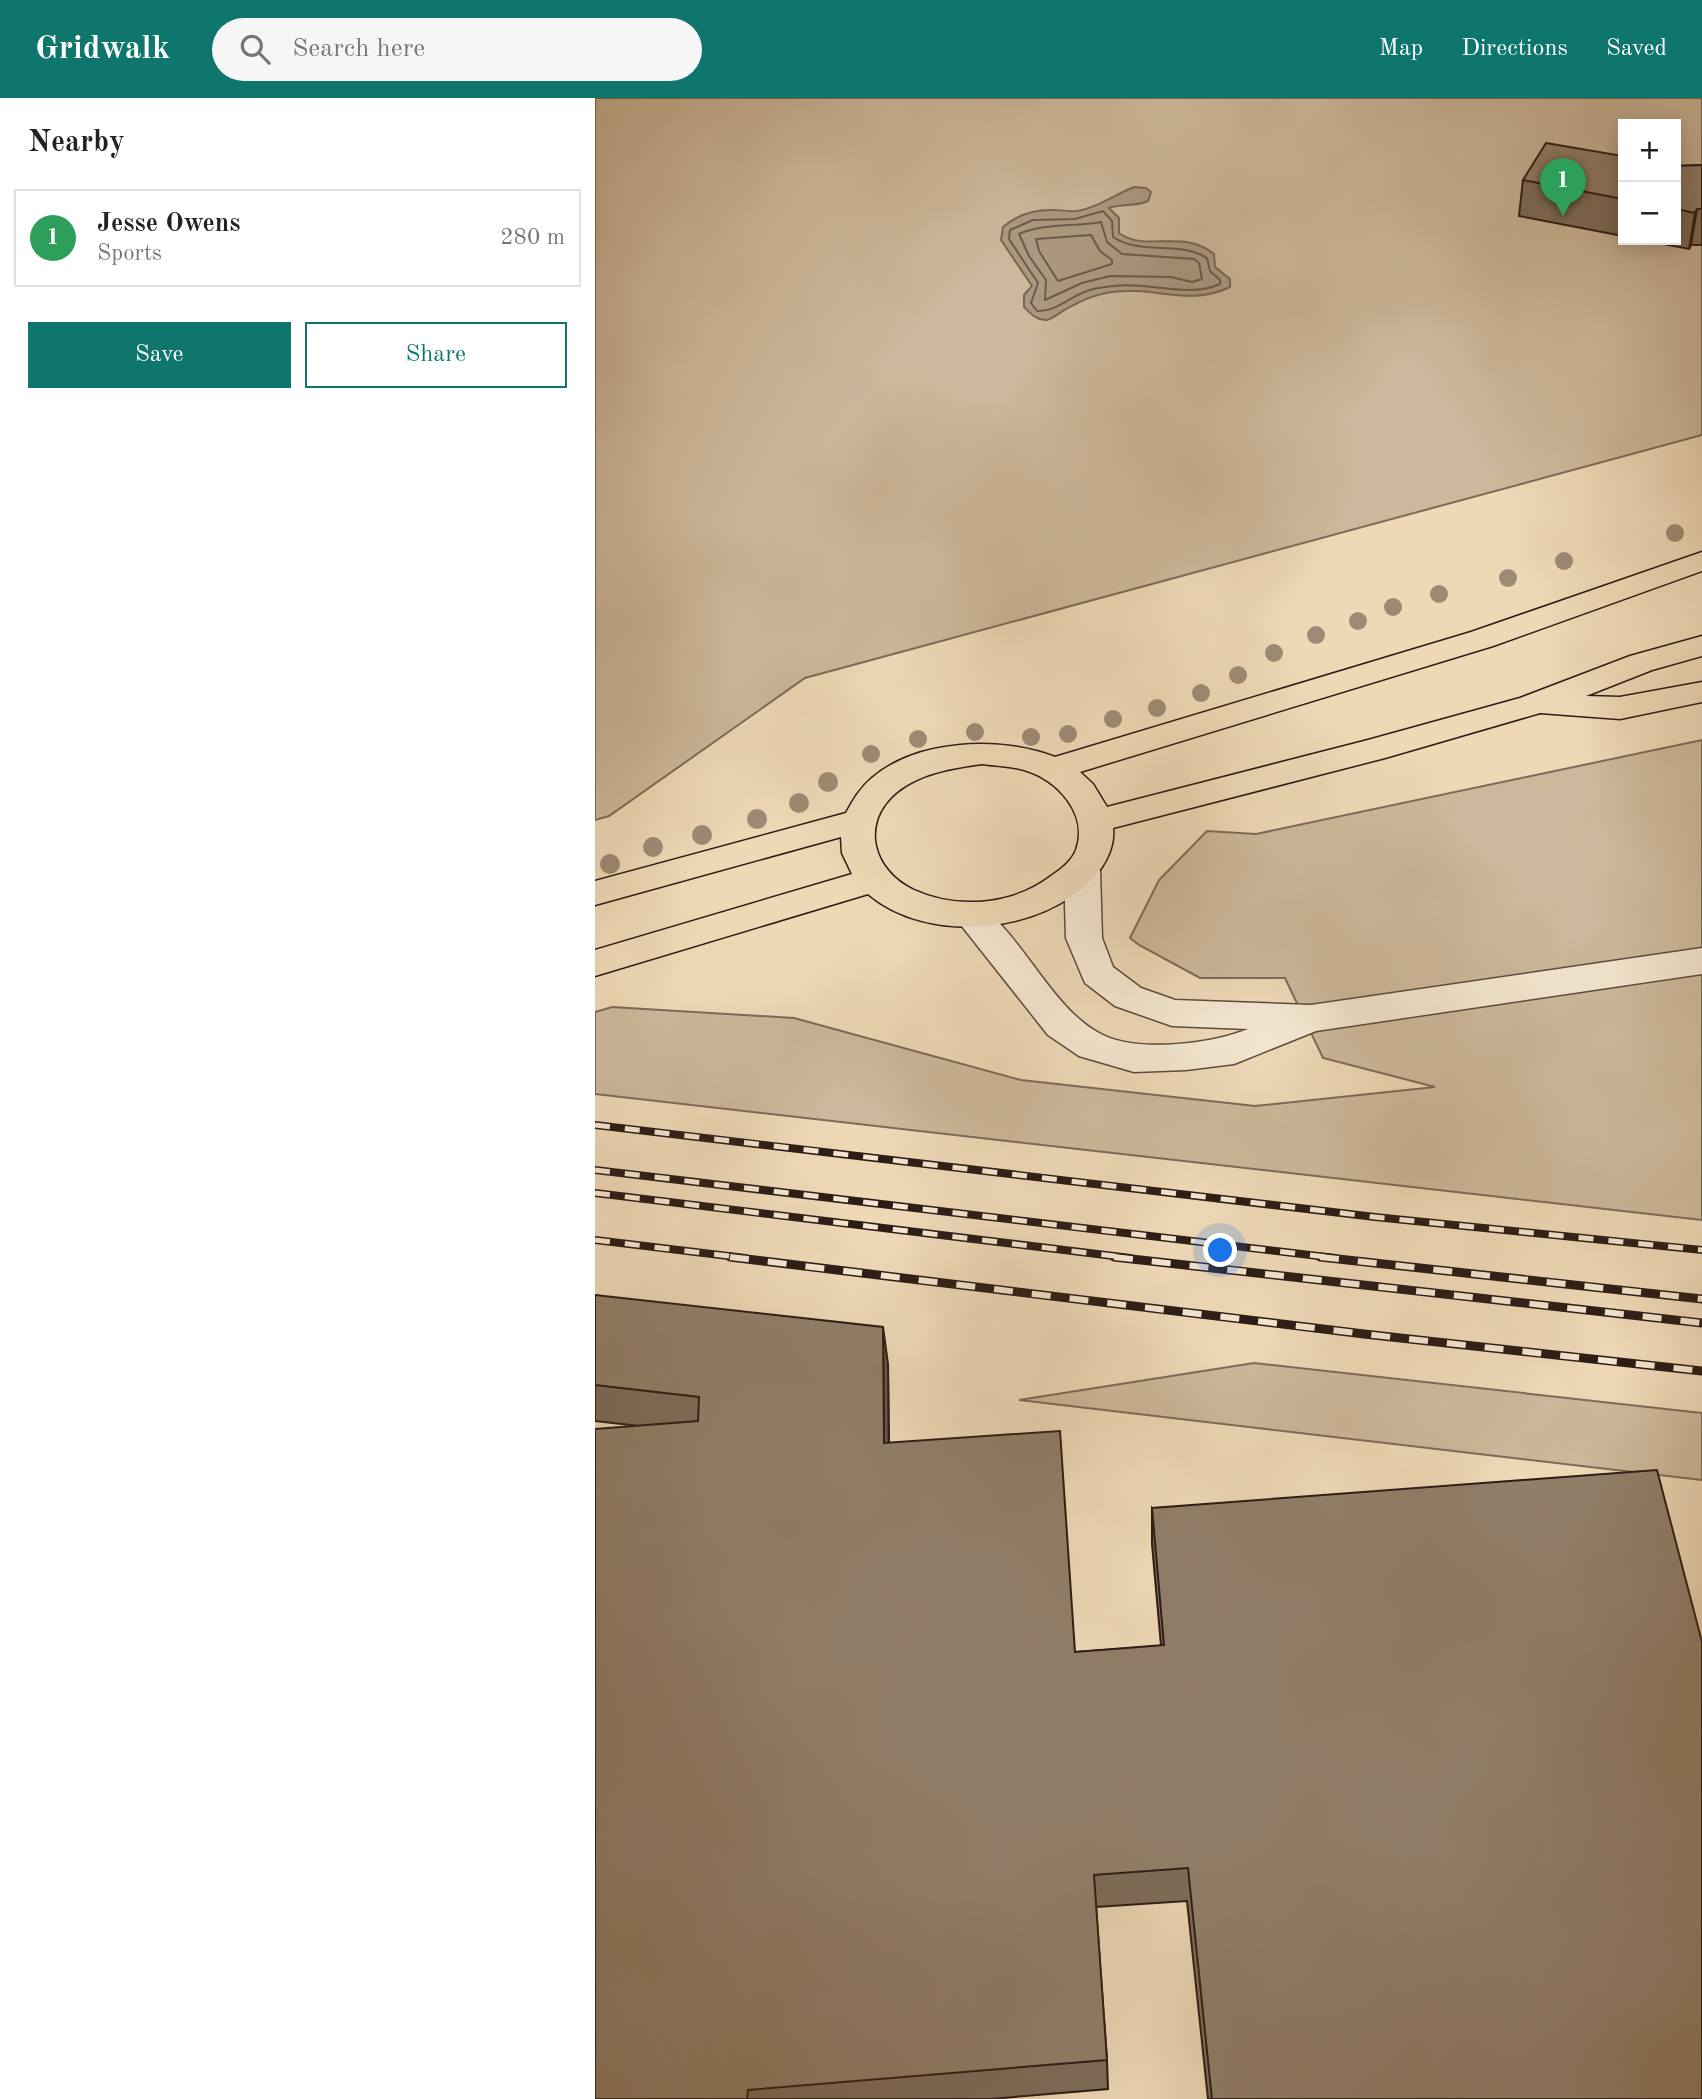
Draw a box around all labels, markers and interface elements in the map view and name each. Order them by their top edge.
search box [212,18,702,81]
icon: search [236,30,274,68]
text: Gridwalk [35,33,170,66]
text: Search here [292,36,425,62]
text: Map [1379,37,1423,61]
text: Directions [1461,37,1568,61]
text: Saved [1606,37,1667,61]
map controls [1618,119,1681,245]
button: + [1618,119,1681,182]
text: Nearby [28,128,125,158]
pin: 1 [1540,158,1586,216]
button: − [1618,182,1681,245]
text: Jesse Owens [97,211,240,237]
text: 1 [46,226,60,249]
text: 280 m [500,226,565,249]
text: Sports [97,242,162,265]
button: Save [28,322,291,388]
button: Share [305,322,567,388]
your location [1203,1233,1237,1267]

